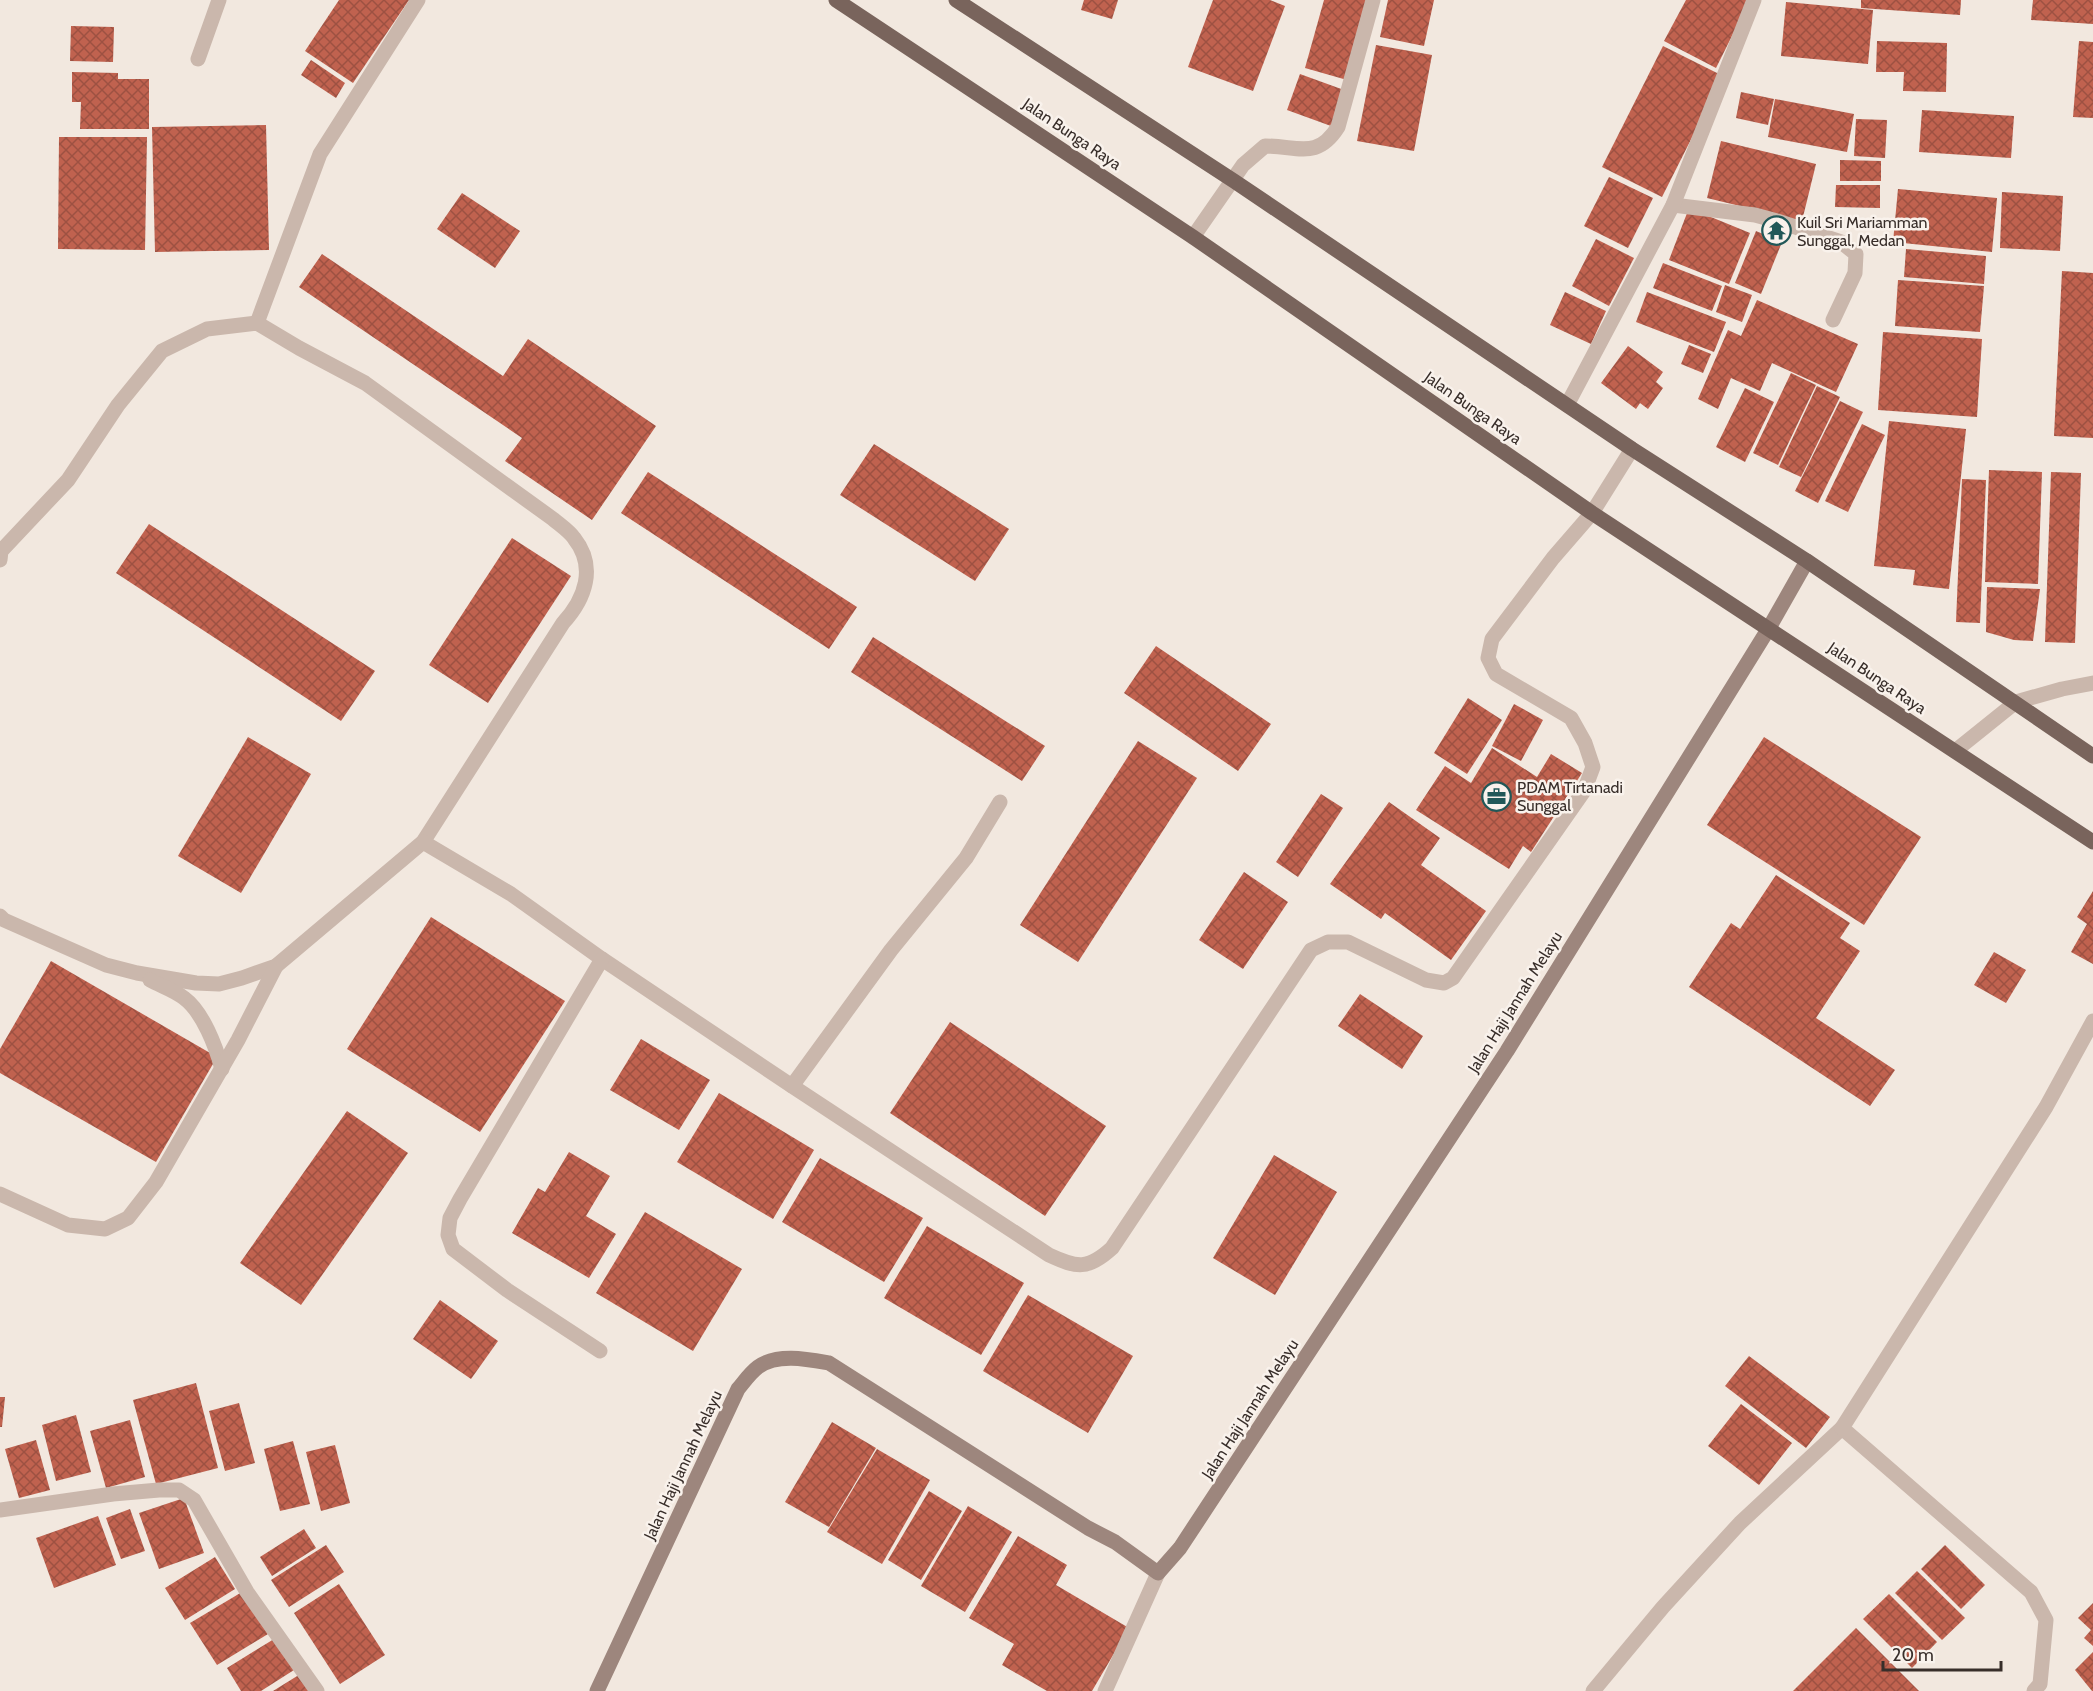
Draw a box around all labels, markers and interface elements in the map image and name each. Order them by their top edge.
street label: Jalan Bunga Raya [1018,94,1125,174]
place label: Kuil Sri Mariamman Sunggal, Medan [1797,213,1928,250]
temple icon: Kuil Sri Mariamman Sunggal, Medan [1760,215,1792,247]
street label: Jalan Bunga Raya [1420,367,1525,449]
street label: Jalan Bunga Raya [1823,638,1930,718]
place label: PDAM Tirtanadi Sunggal [1517,778,1623,815]
office icon: PDAM Tirtanadi Sunggal [1480,780,1512,812]
street label: Jalan Haji Jannah Melayu [1463,928,1566,1077]
street label: Jalan Haji Jannah Melayu [1197,1336,1302,1483]
street label: Jalan Haji Jannah Melayu [640,1387,726,1544]
scale bar [1883,1634,2002,1672]
text: 20 m [1892,1644,1934,1666]

